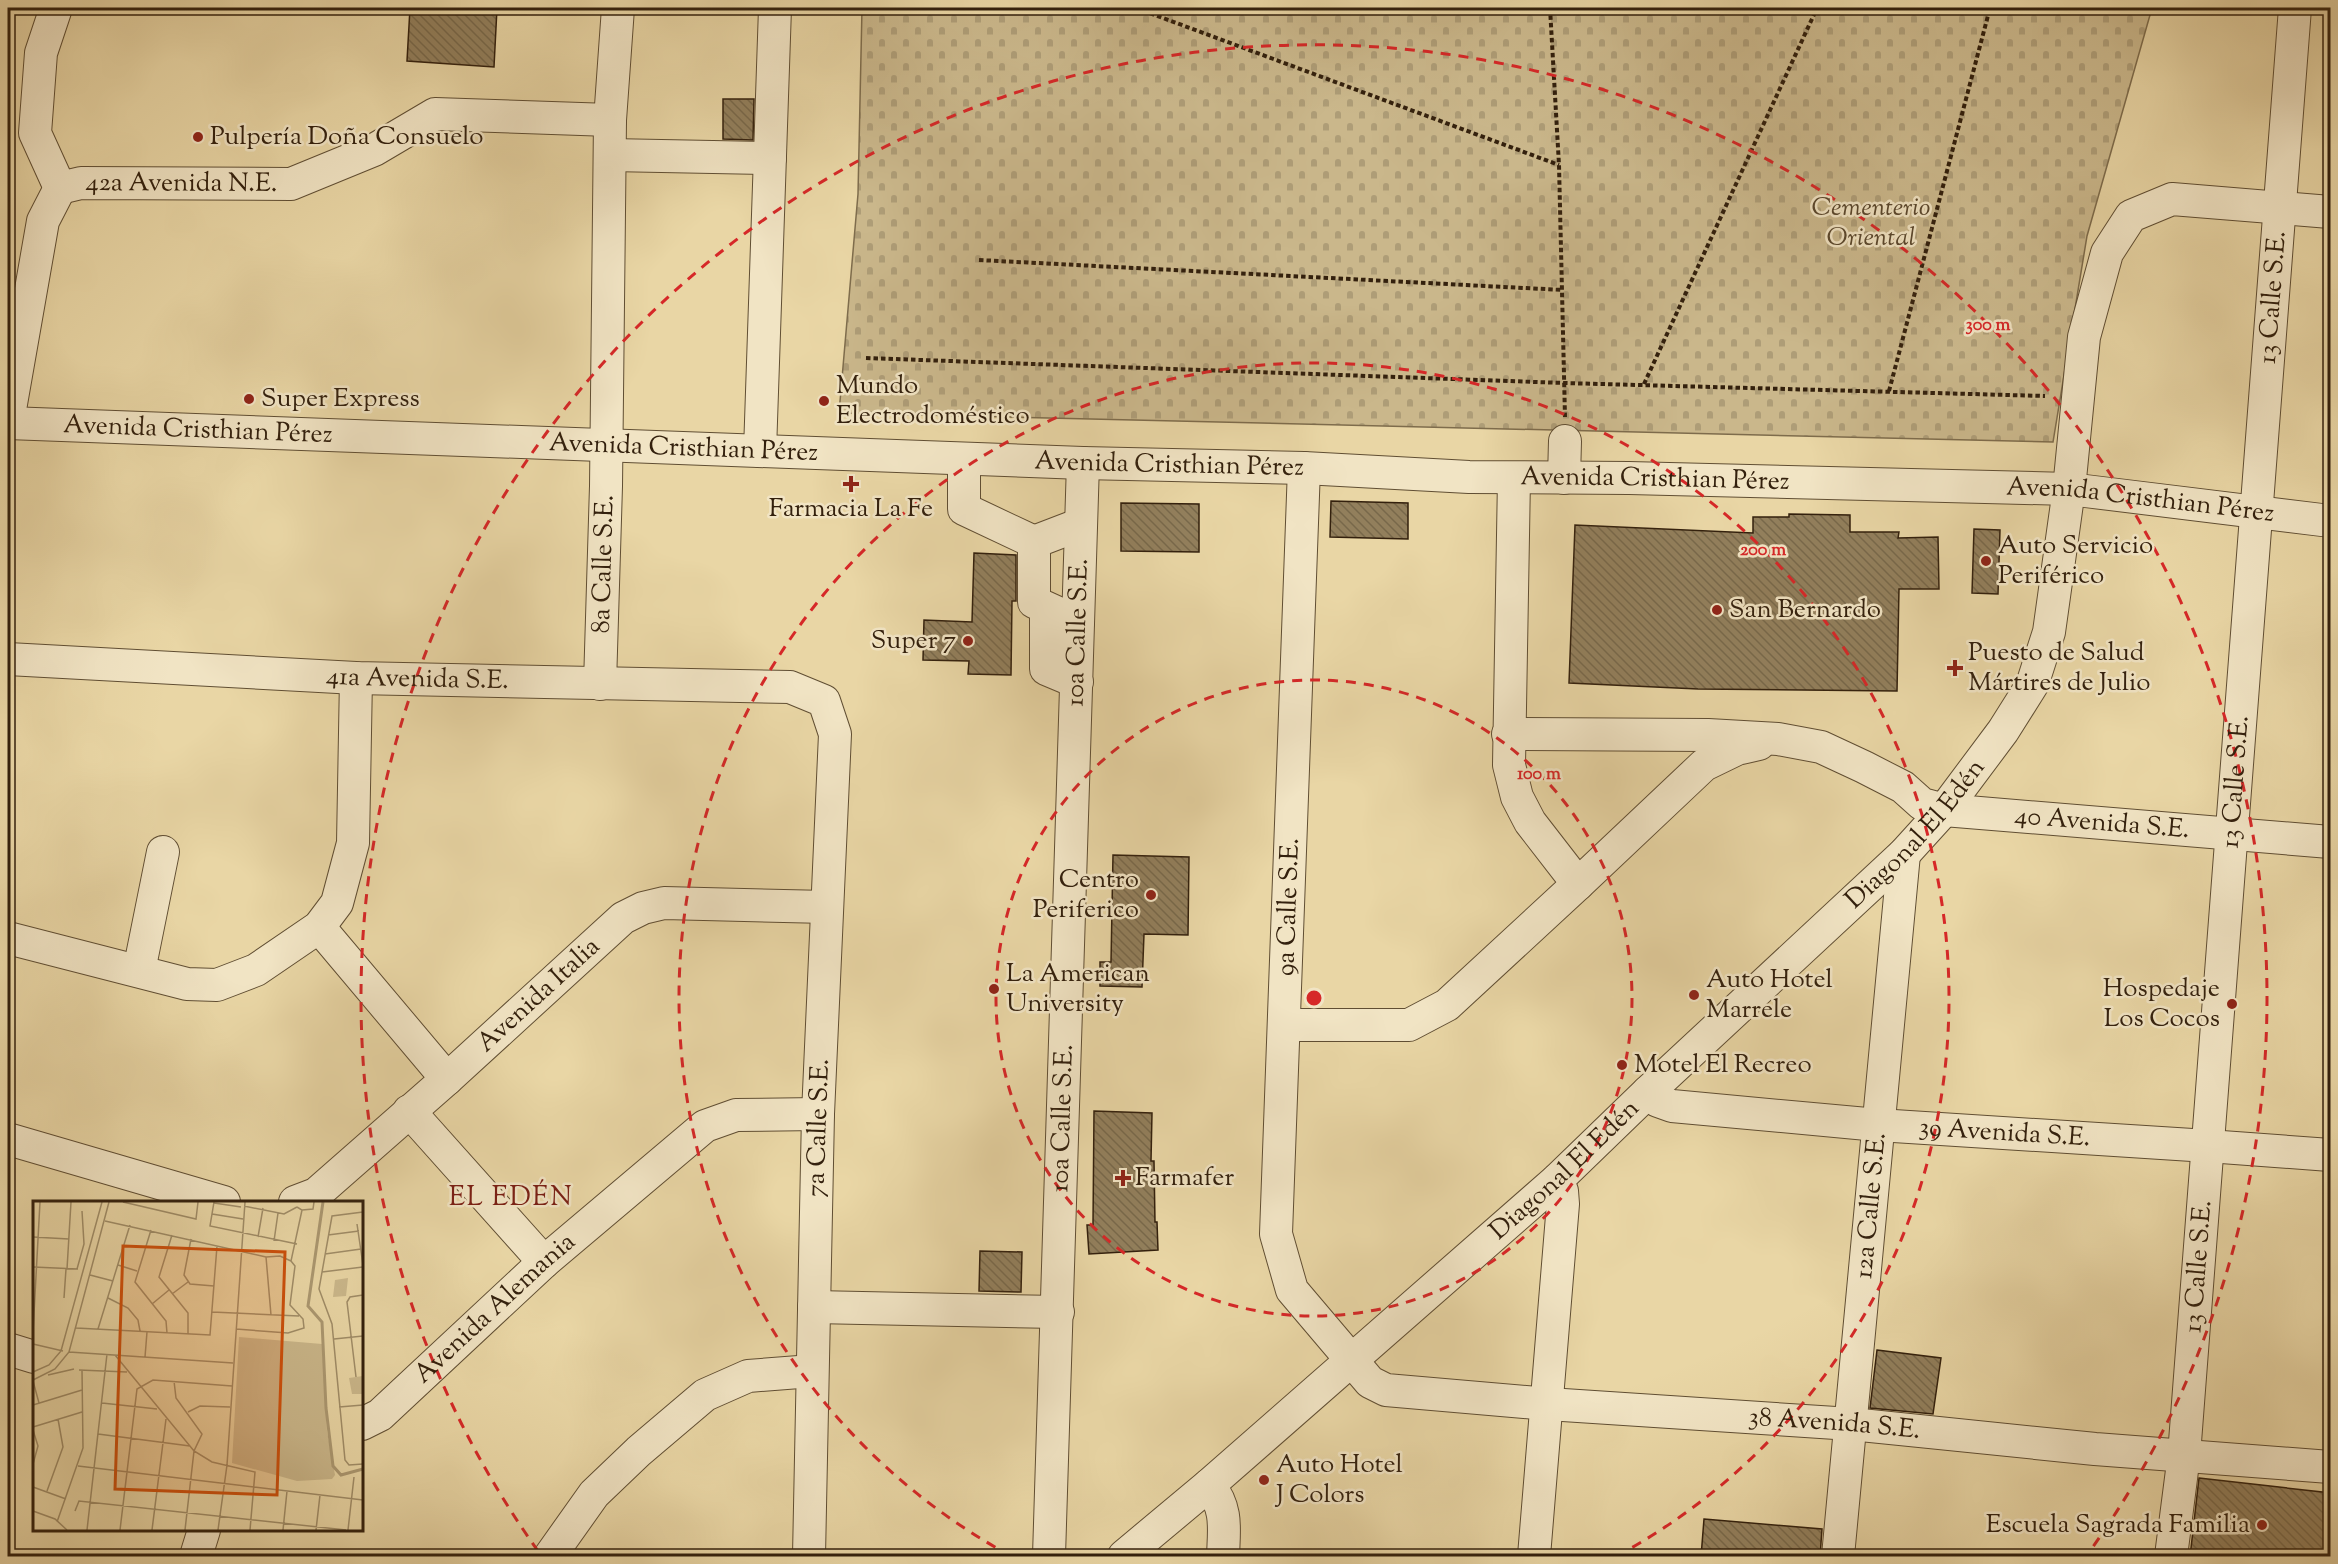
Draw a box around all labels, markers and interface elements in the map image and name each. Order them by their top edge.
place label: Pulpería Doña Consuelo [210,119,483,156]
marker: Pulpería Doña Consuelo [191,130,205,144]
street label: 42a Avenida N.E. [85,165,277,202]
park label: Cementerio Oriental [1812,190,1930,257]
street label: 13 Calle S.E. [2249,229,2296,365]
text: 300 m [1966,313,2011,339]
place label: Mundo Electrodoméstico [836,368,1030,435]
place label: Super Express [261,381,420,418]
marker: Super Express [242,392,256,406]
marker: Mundo Electrodoméstico [817,394,831,408]
street label: Avenida Cristhian Pérez [63,407,333,454]
street label: Avenida Cristhian Pérez [548,425,819,472]
street label: Avenida Cristhian Pérez [1034,443,1305,486]
street label: Avenida Cristhian Pérez [1520,459,1790,501]
street label: Avenida Cristhian Pérez [2006,469,2276,533]
marker: Farmacia La Fe [844,477,858,491]
place label: Farmacia La Fe [769,491,933,528]
street label: 8a Calle S.E. [583,494,624,634]
place label: Auto Servicio Periférico [1998,528,2153,595]
text: 200 m [1740,538,1786,564]
marker: Auto Servicio Periférico [1979,554,1993,568]
street label: 10a Calle S.E. [1057,558,1099,707]
place label: San Bernardo [1729,592,1881,629]
marker: San Bernardo [1710,603,1724,617]
place label: Super 7 [871,623,956,660]
marker: Super 7 [961,634,975,648]
place label: Puesto de Salud Mártires de Julio [1968,635,2150,702]
street label: 41a Avenida S.E. [325,658,509,700]
marker: Puesto de Salud Mártires de Julio [1946,659,1964,677]
street label: 13 Calle S.E. [2212,714,2259,850]
street label: Diagonal El Edén [1837,751,1994,918]
text: 100 m [1517,762,1561,788]
street label: 40 Avenida S.E. [2013,797,2191,849]
street label: 9a Calle S.E. [1268,837,1310,977]
place label: Centro Periferico [1033,862,1139,929]
marker: Centro Periferico [1144,888,1158,902]
street label: Avenida Italia [469,929,609,1061]
place label: La American University [1006,956,1150,1023]
place label: Auto Hotel Marrele [1706,962,1833,1029]
place label: Hospedaje Los Cocos [2103,971,2220,1038]
marker: La American University [987,982,1001,996]
centre of rings [1304,988,1324,1008]
marker: Auto Hotel Marrele [1687,988,1701,1002]
marker: Hospedaje Los Cocos [2225,997,2239,1011]
street label: 10a Calle S.E. [1042,1044,1083,1193]
place label: Motel El Recreo [1634,1047,1812,1084]
street label: 7a Calle S.E. [798,1058,840,1198]
marker: Motel El Recreo [1615,1058,1629,1072]
street label: Diagonal El Edén [1482,1091,1648,1249]
street label: 39 Avenida S.E. [1918,1109,2091,1157]
street label: 12a Calle S.E. [1846,1131,1896,1280]
place label: Farmafer [1135,1160,1234,1197]
marker: Farmafer [1116,1171,1130,1185]
district label: EL EDÉN [449,1179,573,1218]
street label: 13 Calle S.E. [2175,1199,2222,1334]
inset map [33,1201,363,1531]
street label: Avenida Alemania [406,1224,584,1393]
street label: 38 Avenida S.E. [1747,1399,1922,1450]
place label: Auto Hotel J Colors [1274,1447,1403,1514]
marker: Auto Hotel J Colors [1257,1473,1271,1487]
place label: Escuela Sagrada Familia [1986,1507,2250,1544]
marker: Escuela Sagrada Familia [2255,1518,2269,1532]

